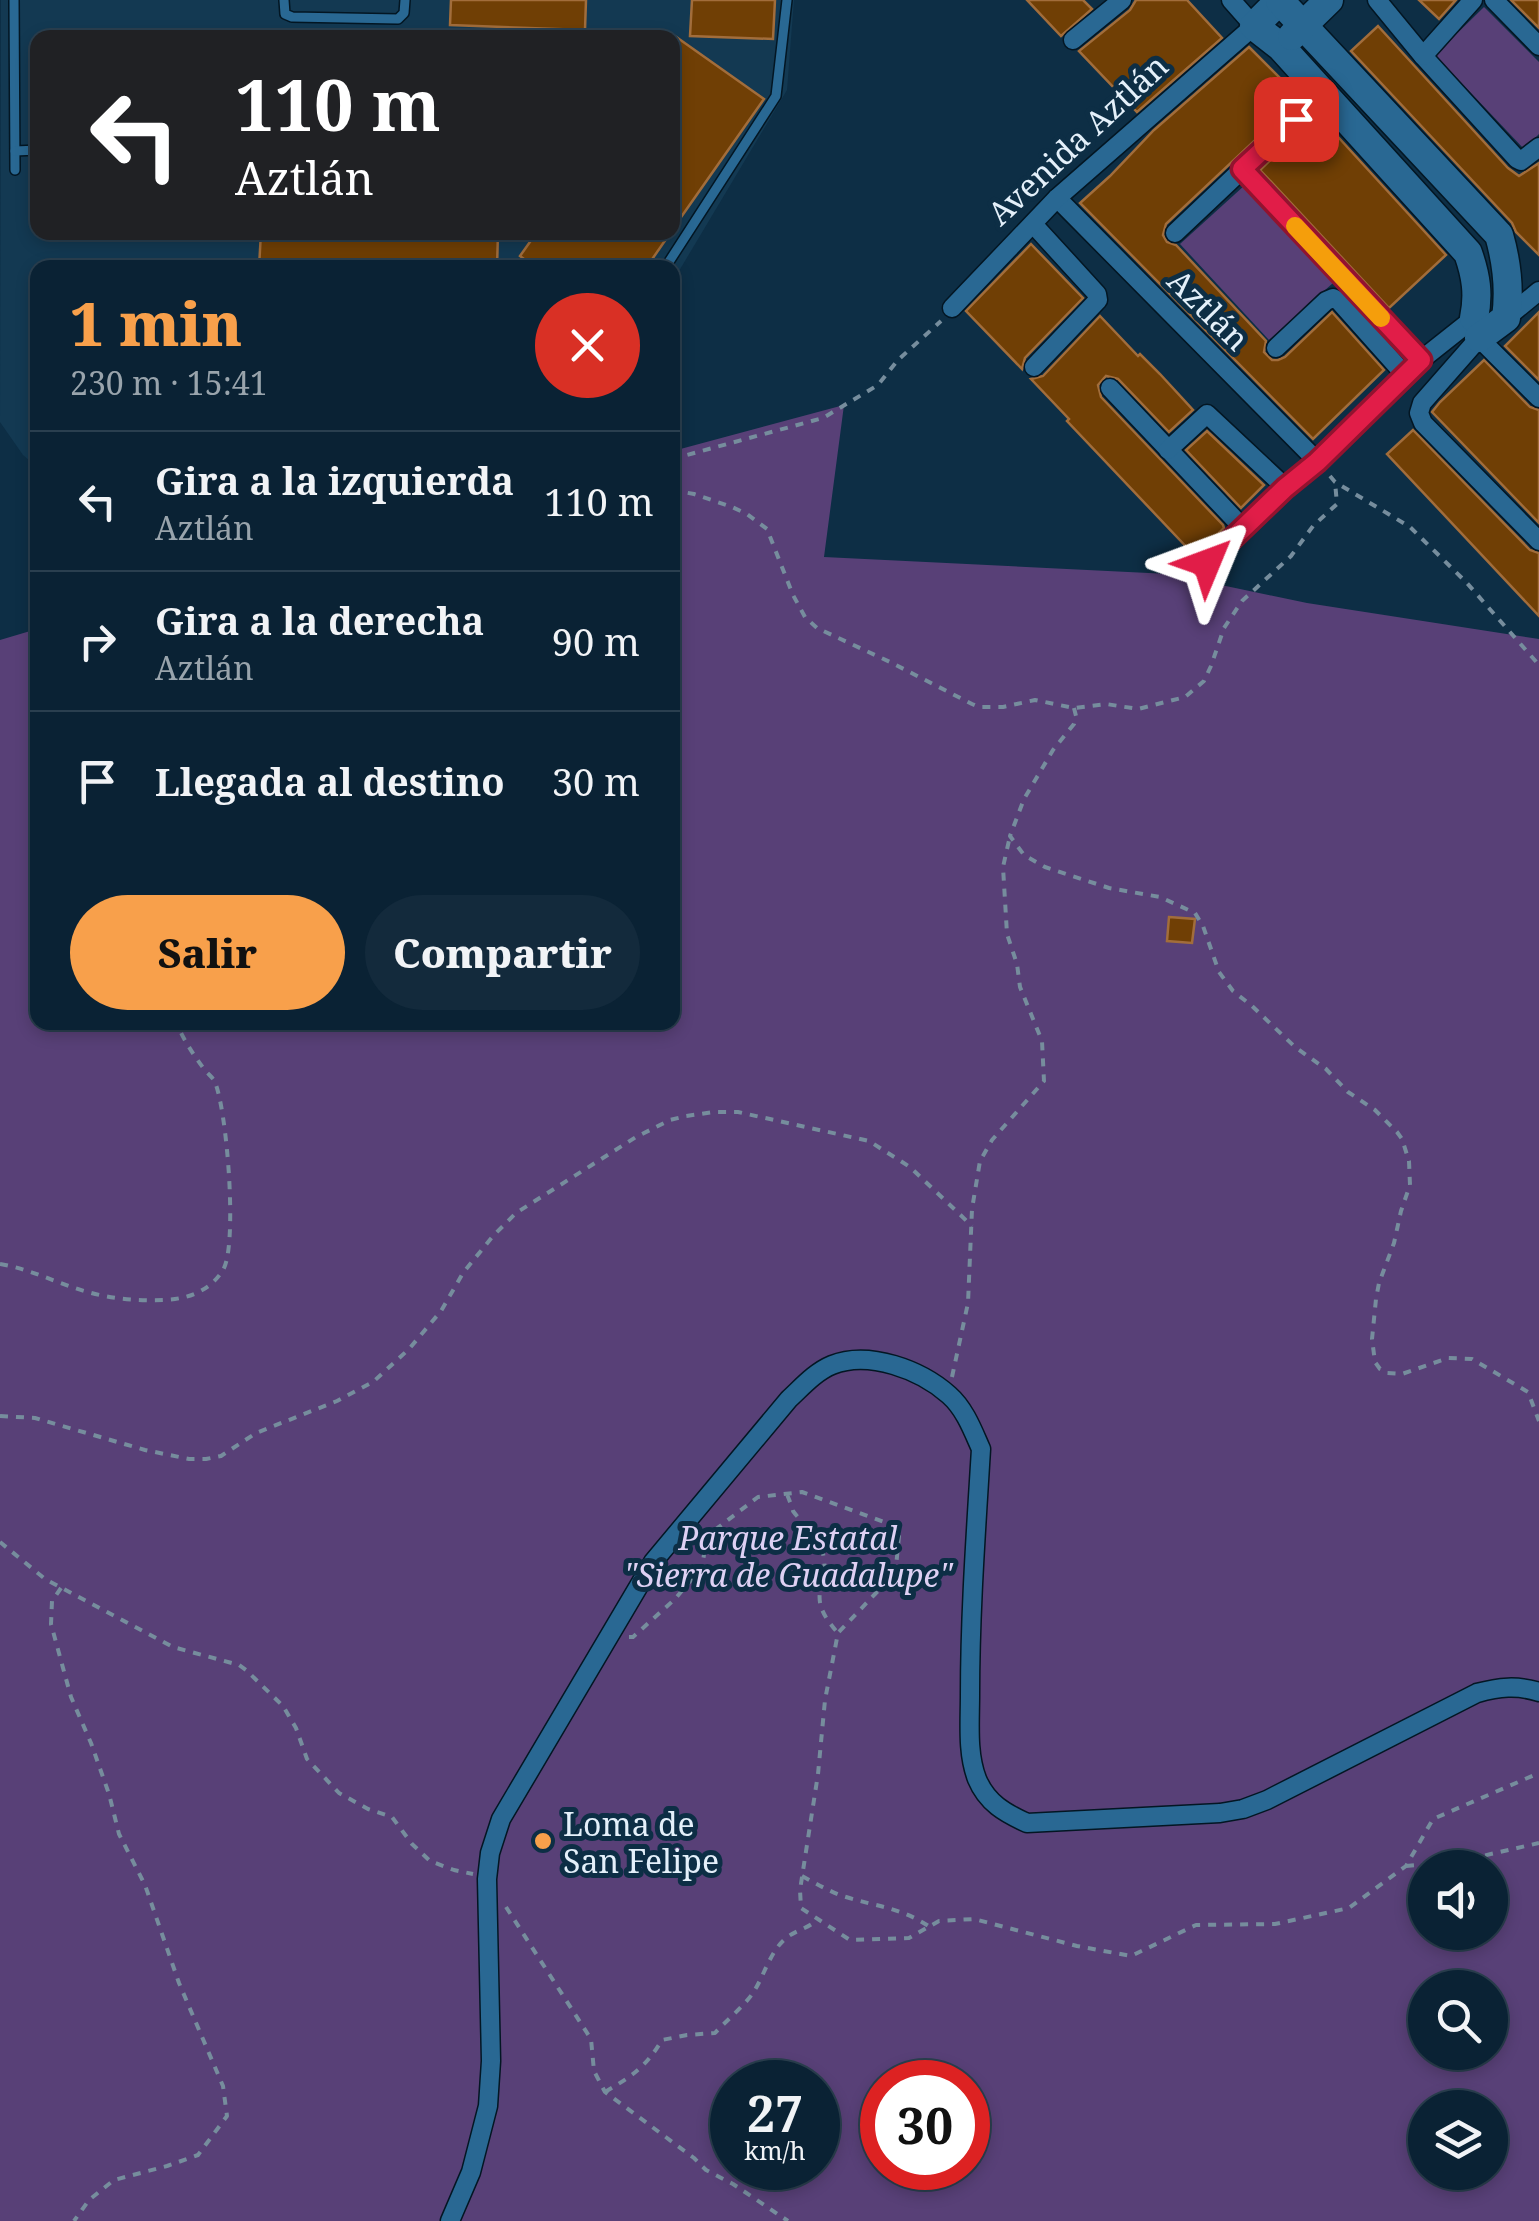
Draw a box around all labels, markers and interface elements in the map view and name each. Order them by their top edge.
street label: Avenida Aztlán [978,44,1176,234]
text: 110 m [235,56,441,152]
icon: left [70,70,200,200]
pin [1254,77,1339,162]
icon: arrive [1269,92,1324,147]
text: Aztlán [235,147,374,208]
street label: Aztlán [1159,259,1259,359]
text: 1 min [70,282,242,364]
button: close [535,293,640,398]
text: 230 m · 15:41 [70,361,268,404]
text: Gira a la izquierda [155,454,514,506]
icon: left [70,474,125,529]
text: 110 m [544,475,654,527]
text: Aztlán [155,506,254,549]
position arrow [1155,511,1259,615]
text: Gira a la derecha [155,594,484,646]
icon: right [70,614,125,669]
text: 90 m [552,615,640,667]
text: Aztlán [155,646,254,689]
icon: arrive [70,754,125,809]
text: Llegada al destino [155,755,505,807]
text: 30 m [552,755,640,807]
button: Salir [70,895,345,1010]
button: Compartir [365,895,640,1010]
park label: Parque Estatal "Sierra de Guadalupe" [624,1516,954,1596]
place label: Loma de San Felipe [563,1802,719,1882]
marker: Loma de San Felipe [532,1830,554,1852]
map controls [1408,1850,1508,2190]
button: sound [1408,1850,1508,1950]
button: search [1408,1970,1508,2070]
speed limit sign: 30 [860,2060,990,2190]
text: 27 [747,2079,803,2147]
button: layers [1408,2090,1508,2190]
text: km/h [744,2133,806,2167]

